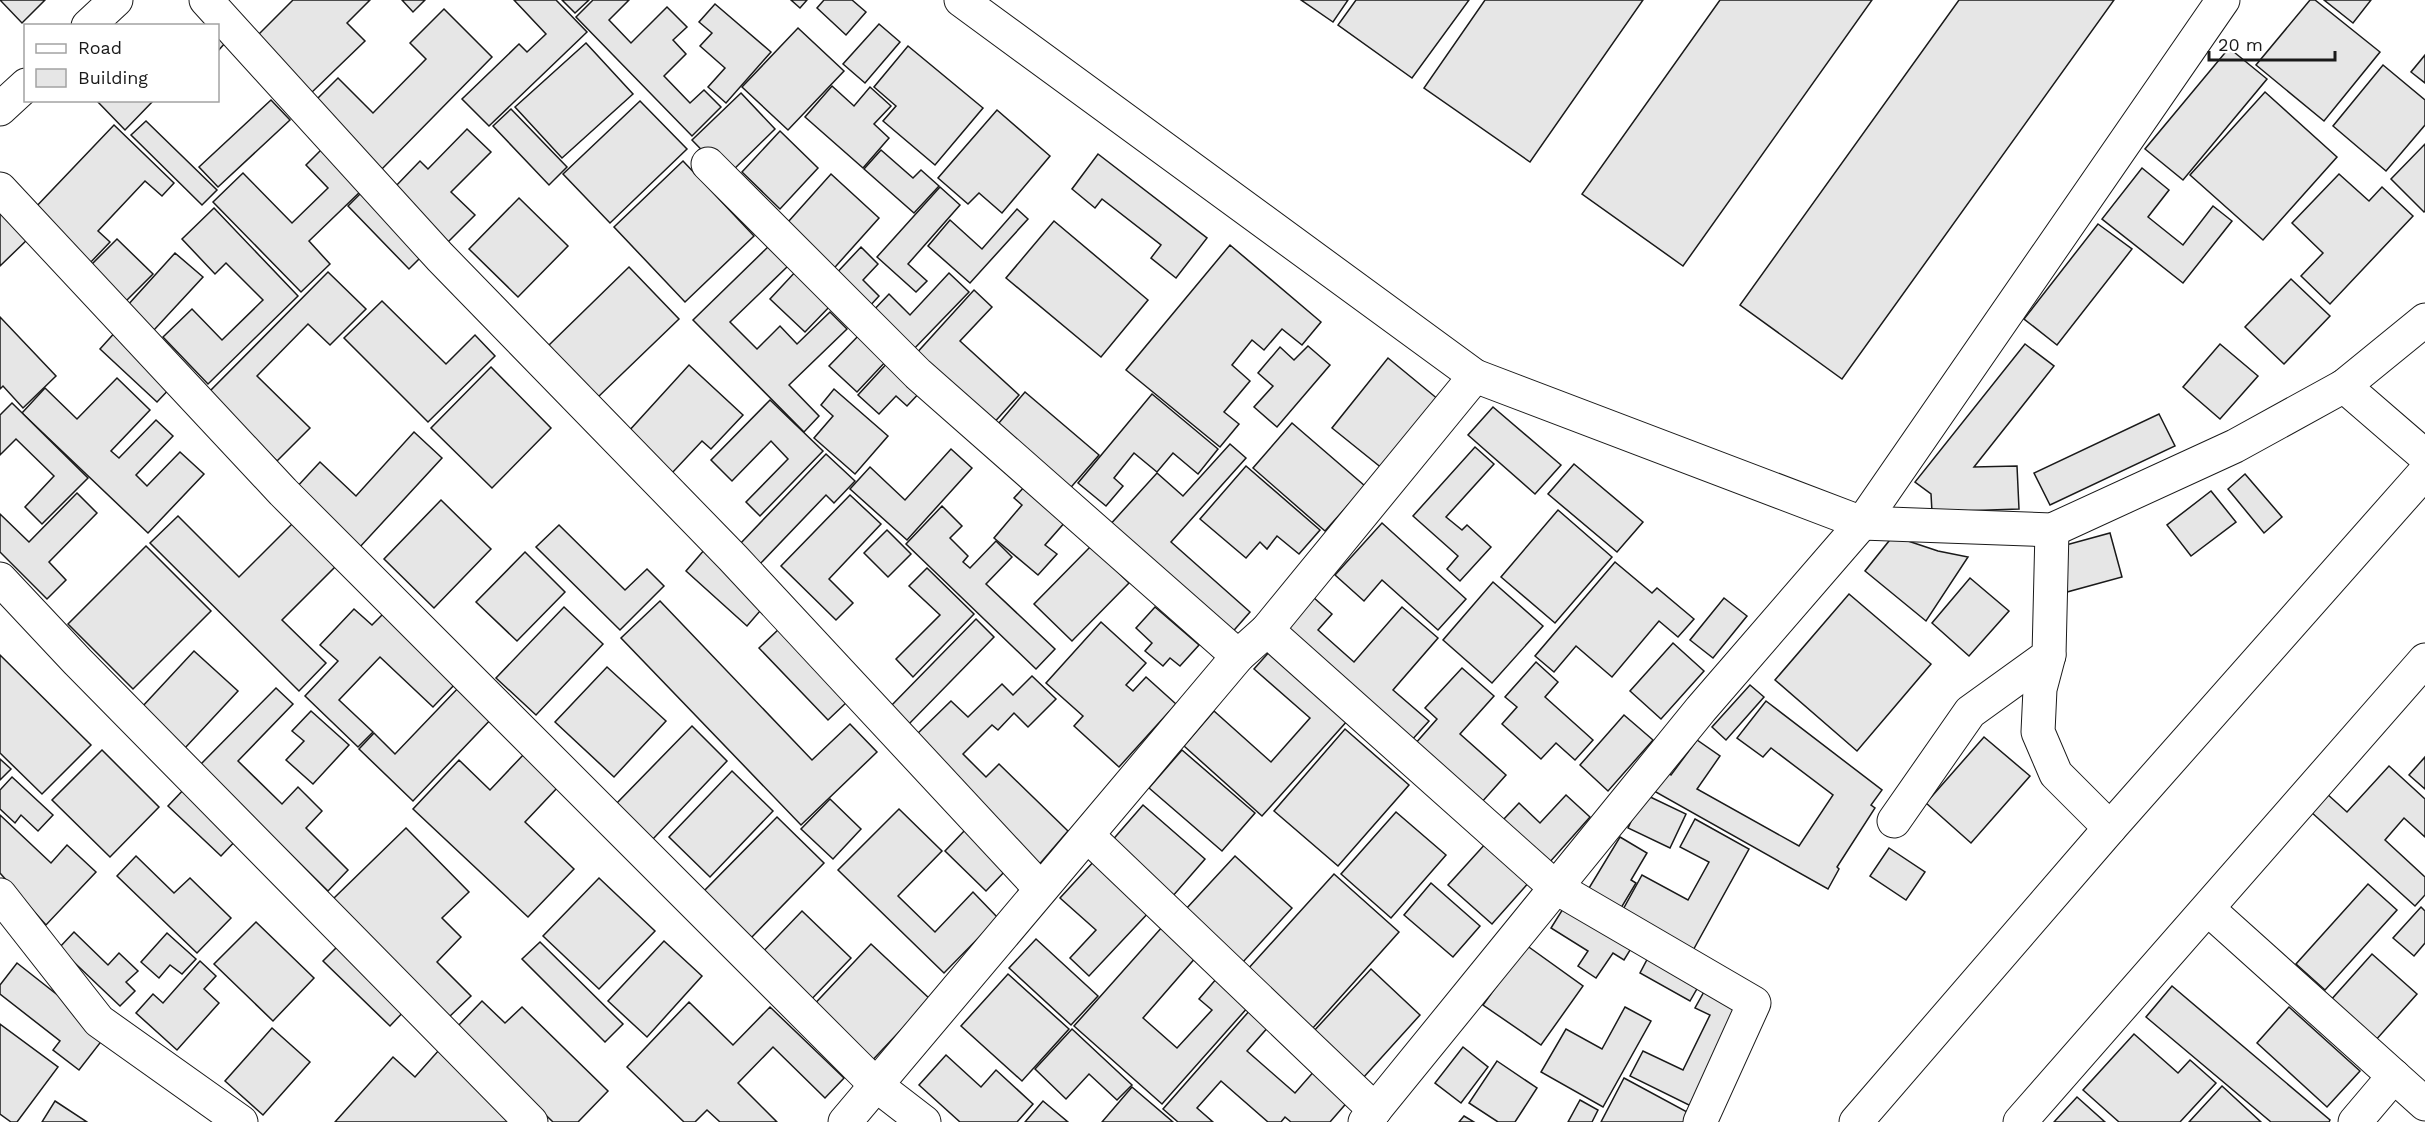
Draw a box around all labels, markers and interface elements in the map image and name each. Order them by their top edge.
legend [24,24,219,102]
scale bar [2209,24,2335,62]
text: 20 m [2218,34,2263,55]
text: Road [78,37,122,58]
text: Building [78,67,148,88]

